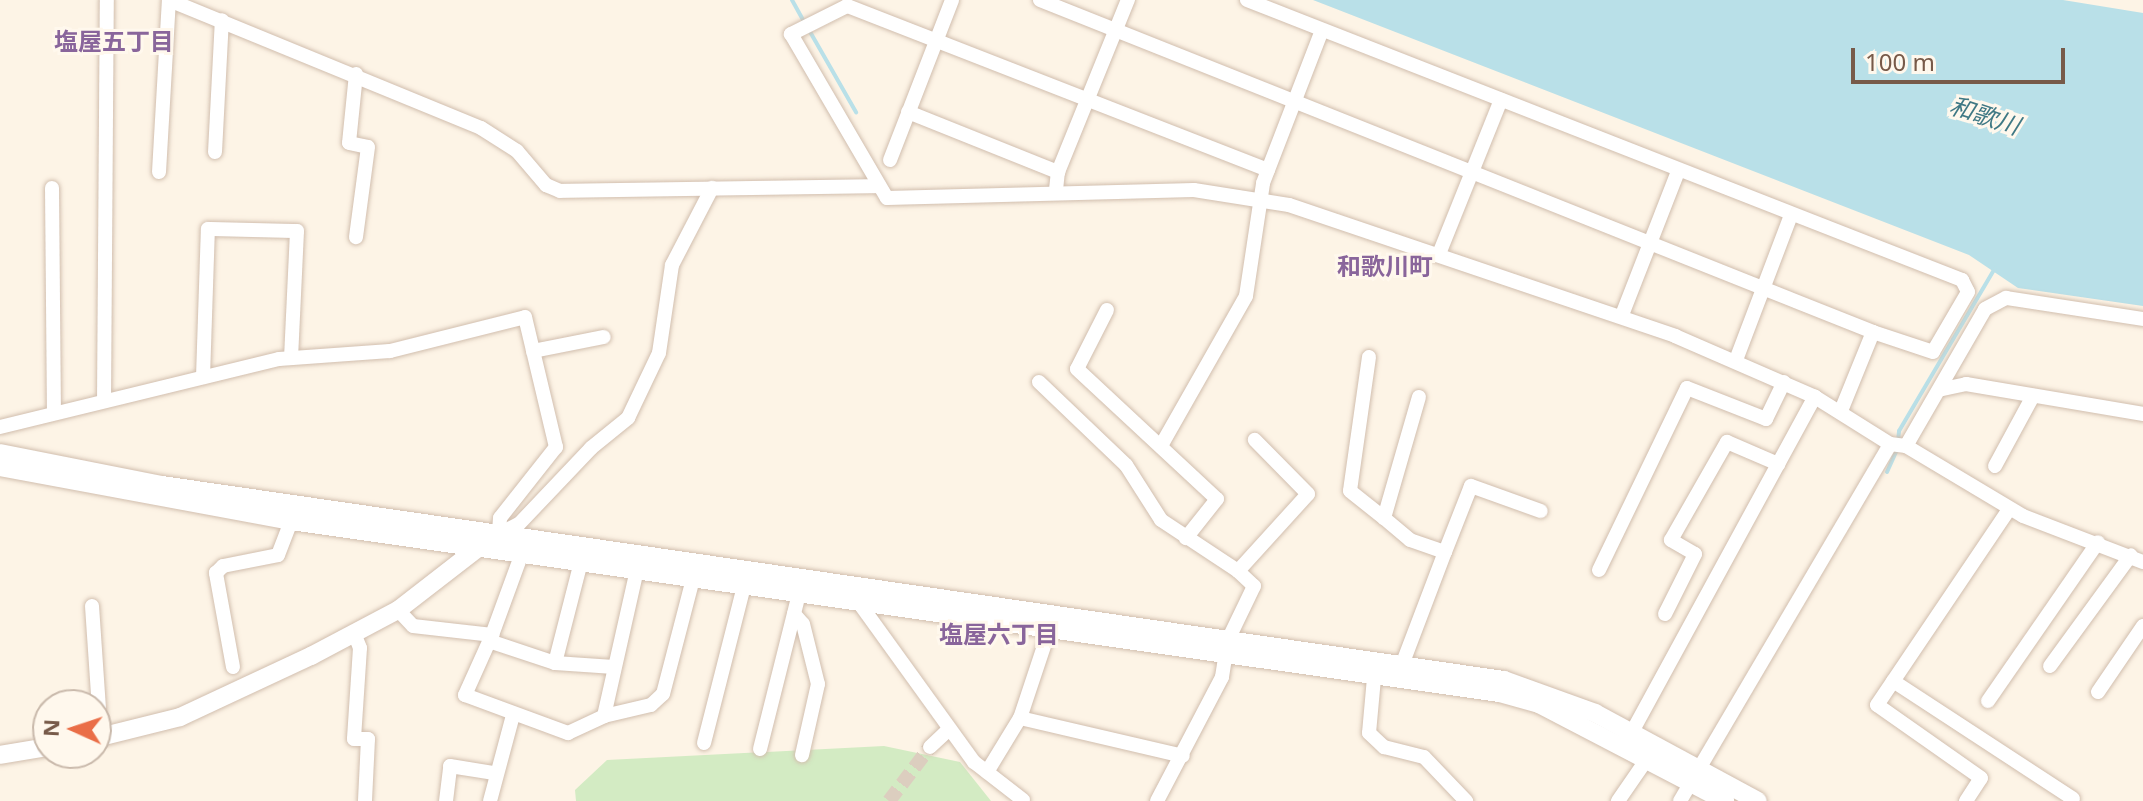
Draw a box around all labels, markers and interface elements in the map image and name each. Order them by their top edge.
district label: 塩屋五丁目 [54,27,174,55]
scale bar [1855,32,2069,82]
text: 100 m [1865,45,1935,78]
water label: 和歌川 [1946,90,2024,140]
district label: 和歌川町 [1337,252,1433,280]
district label: 塩屋六丁目 [939,620,1059,648]
north arrow [32,689,112,769]
text: N [35,718,65,738]

